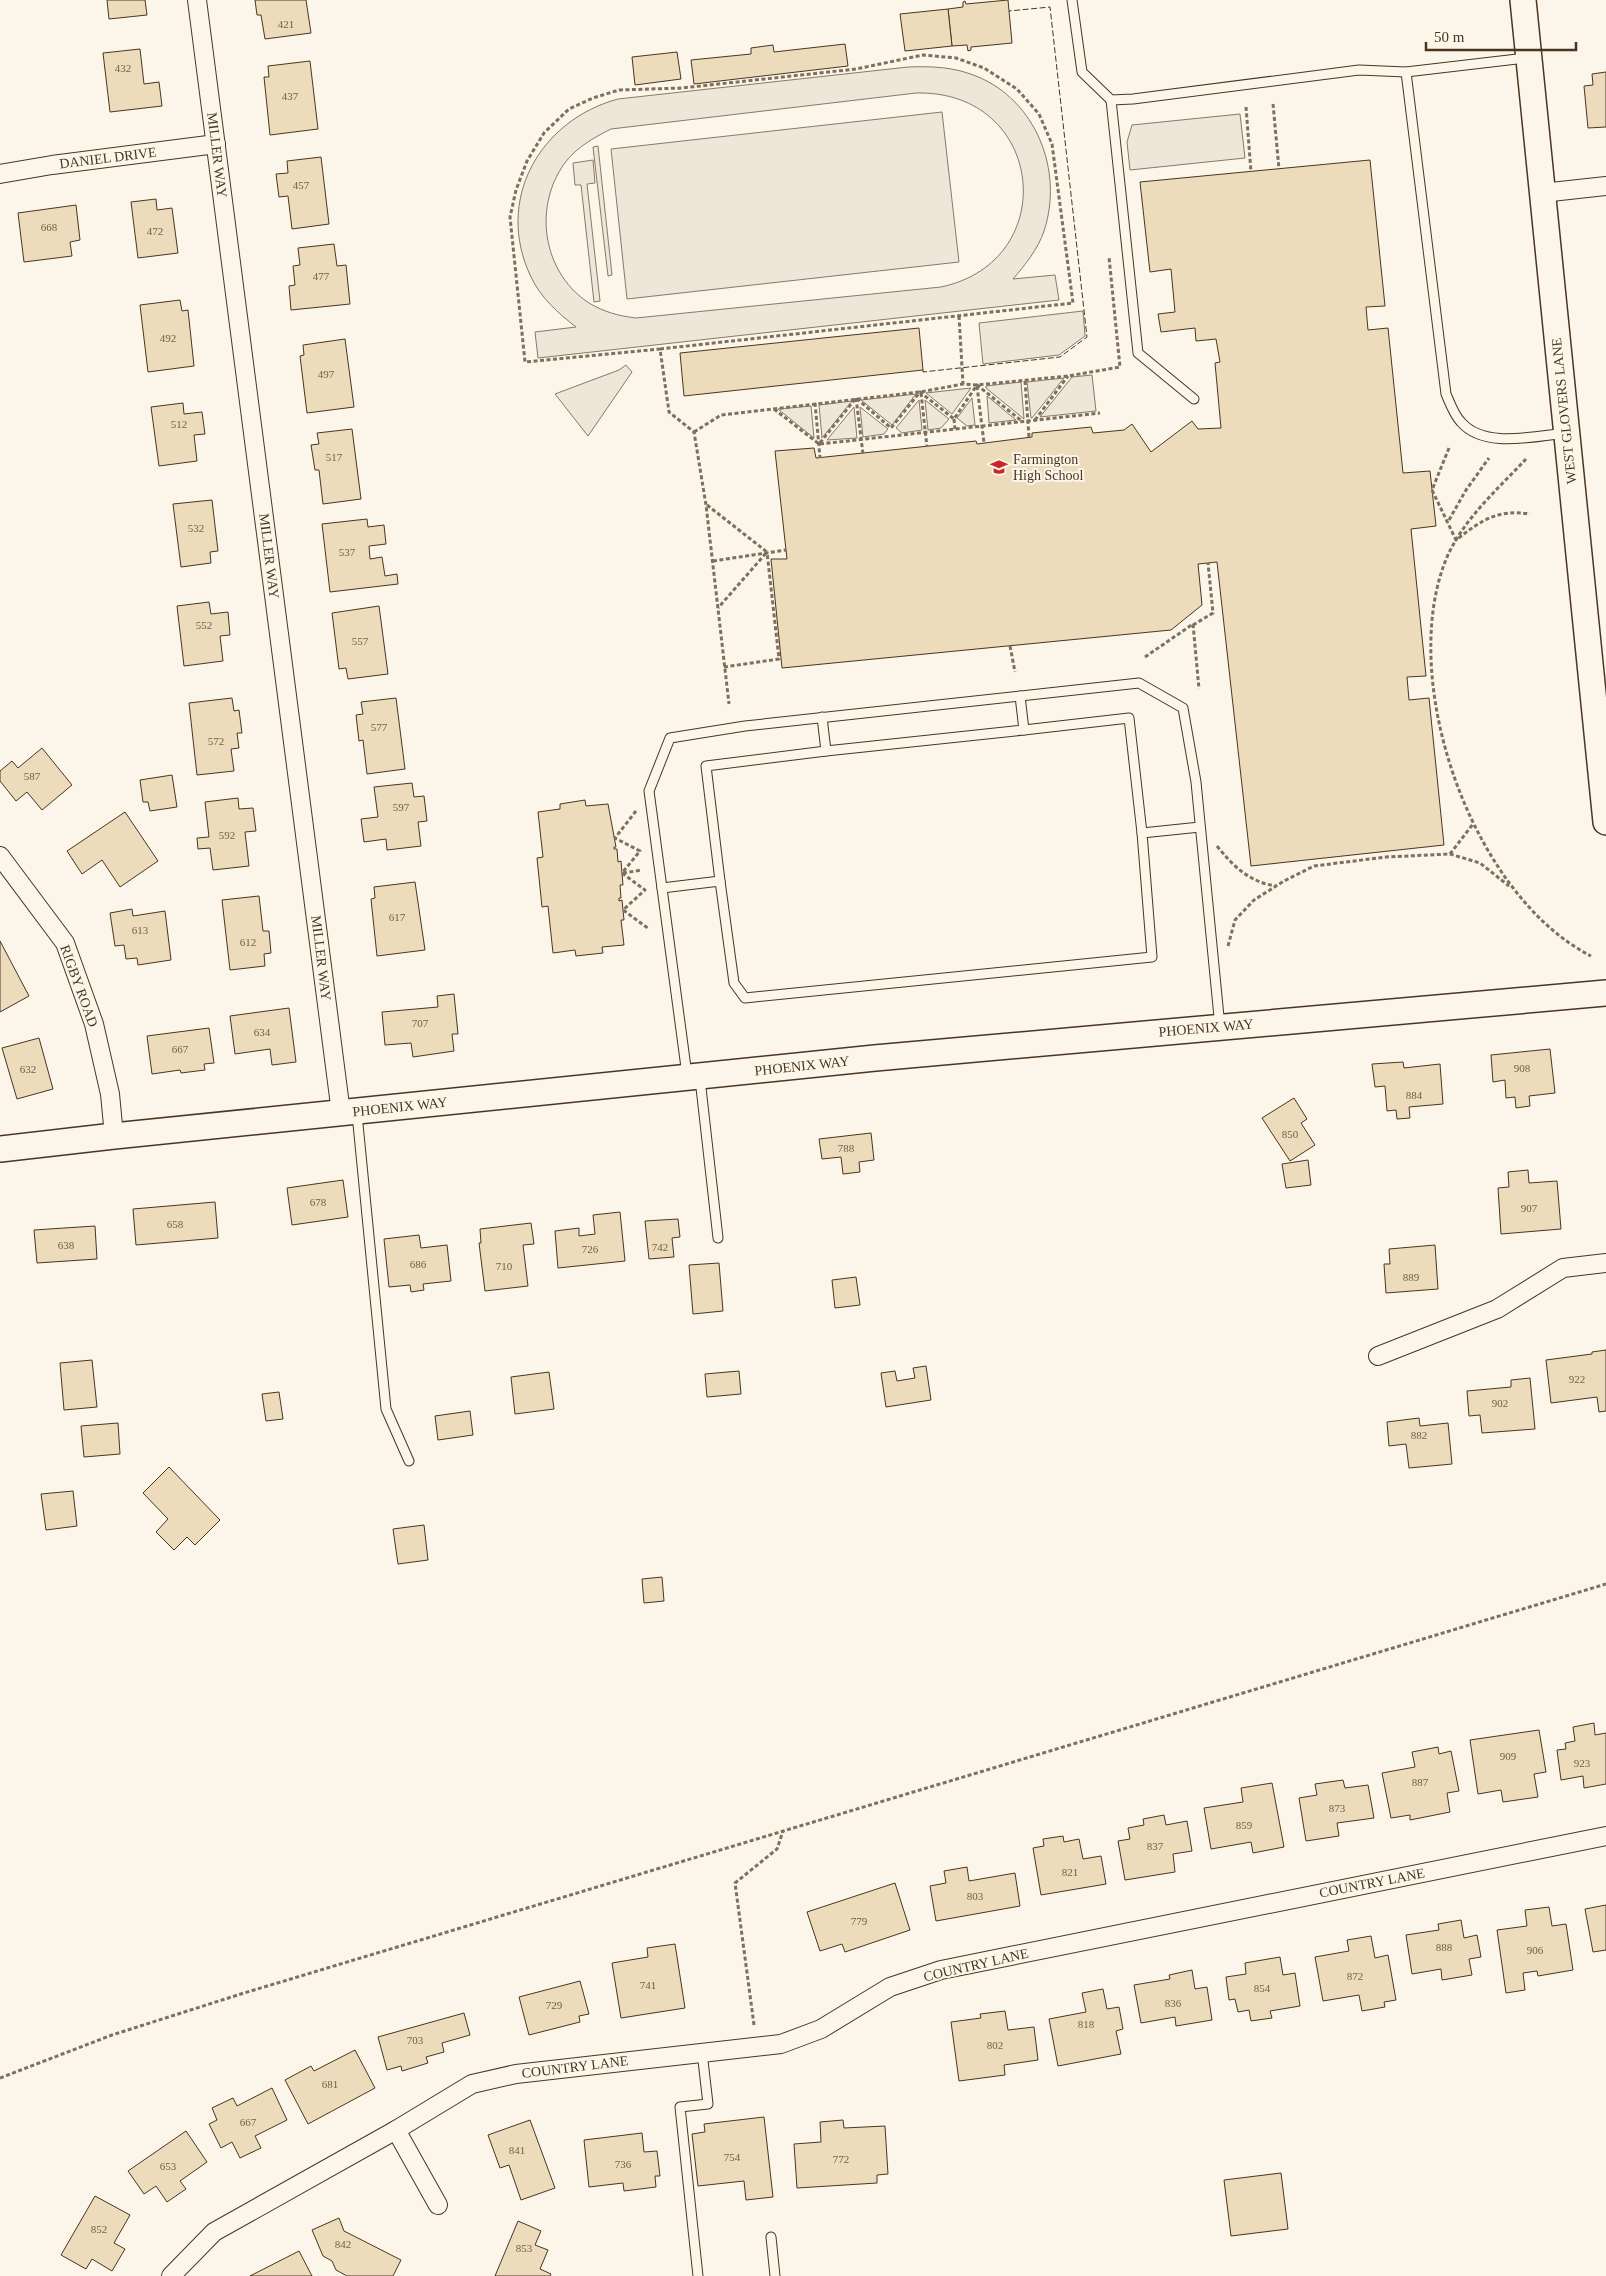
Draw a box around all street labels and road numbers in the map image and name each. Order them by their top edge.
street label: MILLER WAY [204,111,230,199]
street label: DANIEL DRIVE [59,145,157,171]
street label: WEST GLOVERS LANE [1549,337,1579,485]
street label: MILLER WAY [256,512,282,600]
street label: MILLER WAY [308,914,334,1002]
street label: RIGBY ROAD [57,943,101,1029]
street label: PHOENIX WAY [1158,1016,1254,1040]
street label: PHOENIX WAY [754,1054,850,1078]
street label: PHOENIX WAY [352,1095,448,1119]
street label: COUNTRY LANE [1318,1865,1426,1901]
street label: COUNTRY LANE [922,1946,1030,1984]
street label: COUNTRY LANE [521,2053,629,2081]

